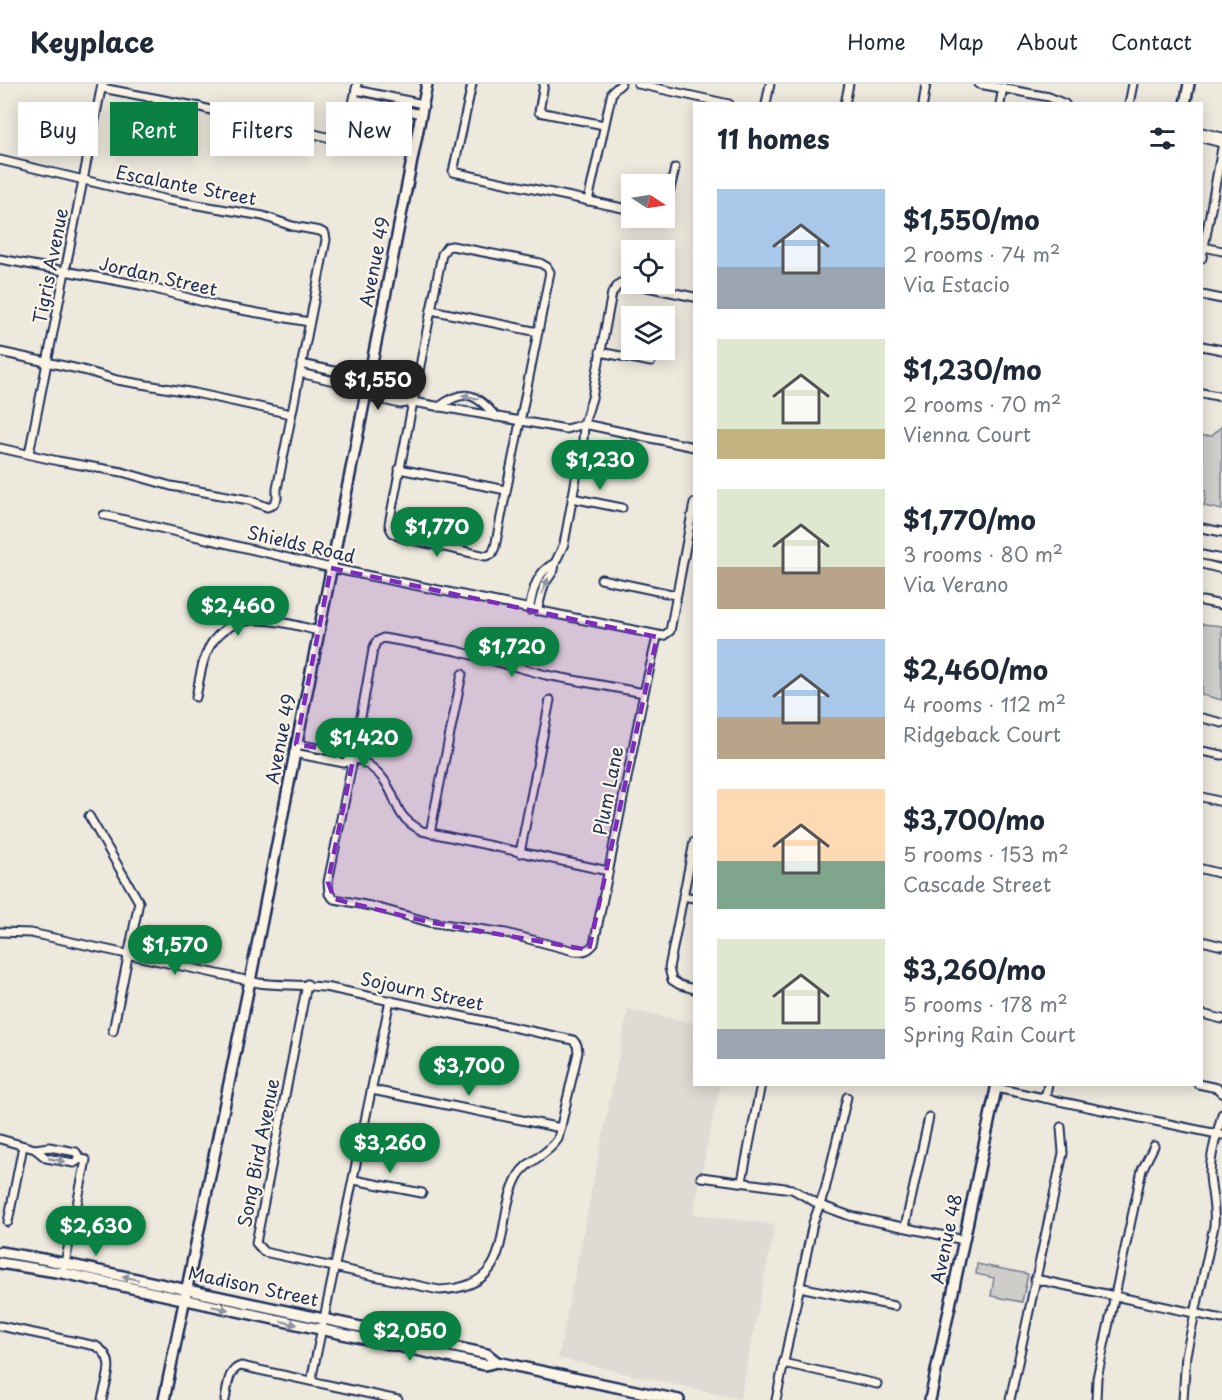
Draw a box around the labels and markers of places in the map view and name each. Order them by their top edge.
pin: $1,550 [329,360,427,411]
pin: $1,230 [551,440,649,491]
pin: $1,770 [388,507,486,558]
pin: $2,460 [189,586,287,637]
pin: $1,720 [463,627,561,678]
pin: $1,420 [315,718,413,769]
pin: $1,570 [126,925,224,976]
pin: $3,700 [420,1046,518,1097]
pin: $3,260 [341,1123,439,1174]
pin: $2,630 [47,1206,145,1257]
pin: $2,050 [361,1311,459,1362]

